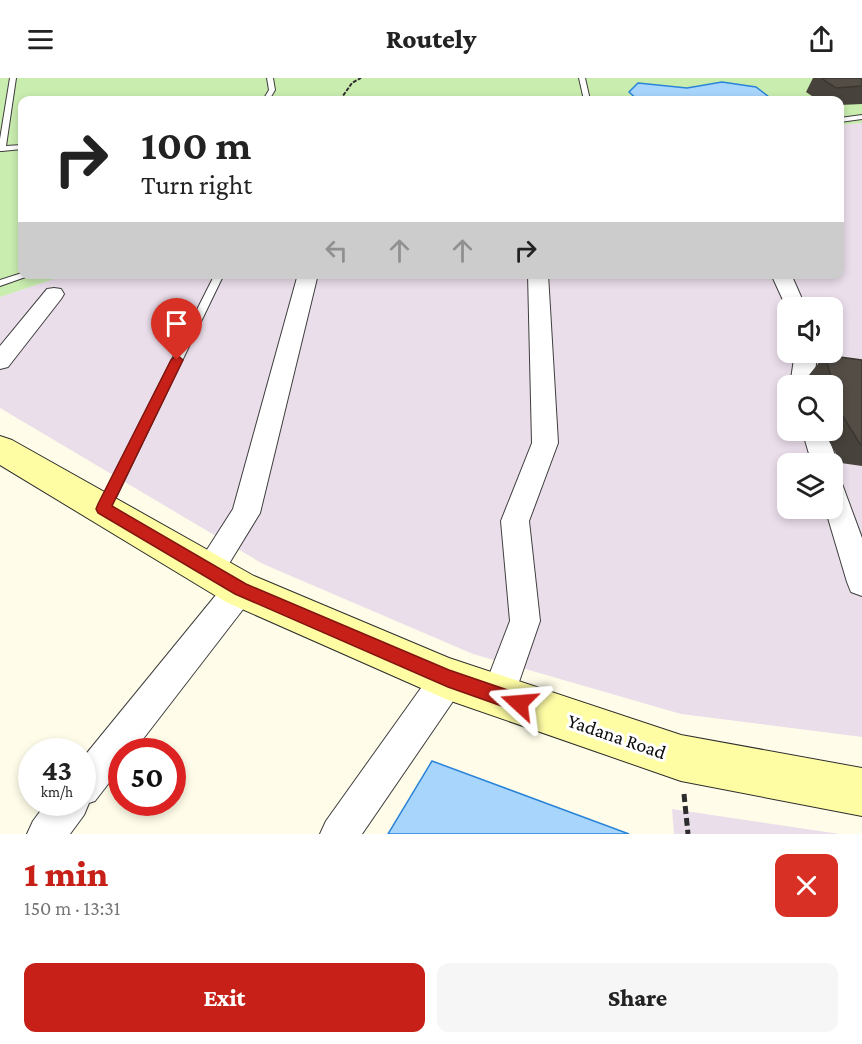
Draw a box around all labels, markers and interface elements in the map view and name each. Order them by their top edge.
icon: menu [24,23,57,56]
icon: share [805,23,838,56]
text: Routely [386,24,476,54]
icon: right [42,120,120,198]
text: 100 m [141,121,251,168]
text: Turn right [141,170,252,200]
icon: left [320,234,353,267]
icon: ahead [383,234,416,267]
icon: ahead [446,234,479,267]
icon: right [509,234,542,267]
map controls [777,297,843,519]
button: sound [777,297,843,363]
pin [151,298,202,360]
icon: arrive [160,307,193,340]
button: search [777,375,843,441]
button: layers [777,453,843,519]
position arrow [487,671,551,735]
street label: Yadana Road [565,709,670,763]
speed limit sign: 50 [108,738,186,816]
text: 43 [42,753,72,786]
text: km/h [41,784,73,800]
text: 1 min [24,854,108,894]
button: close [775,854,838,917]
text: 150 m · 13:31 [24,897,120,919]
button: Exit [24,963,425,1032]
button: Share [437,963,838,1032]

